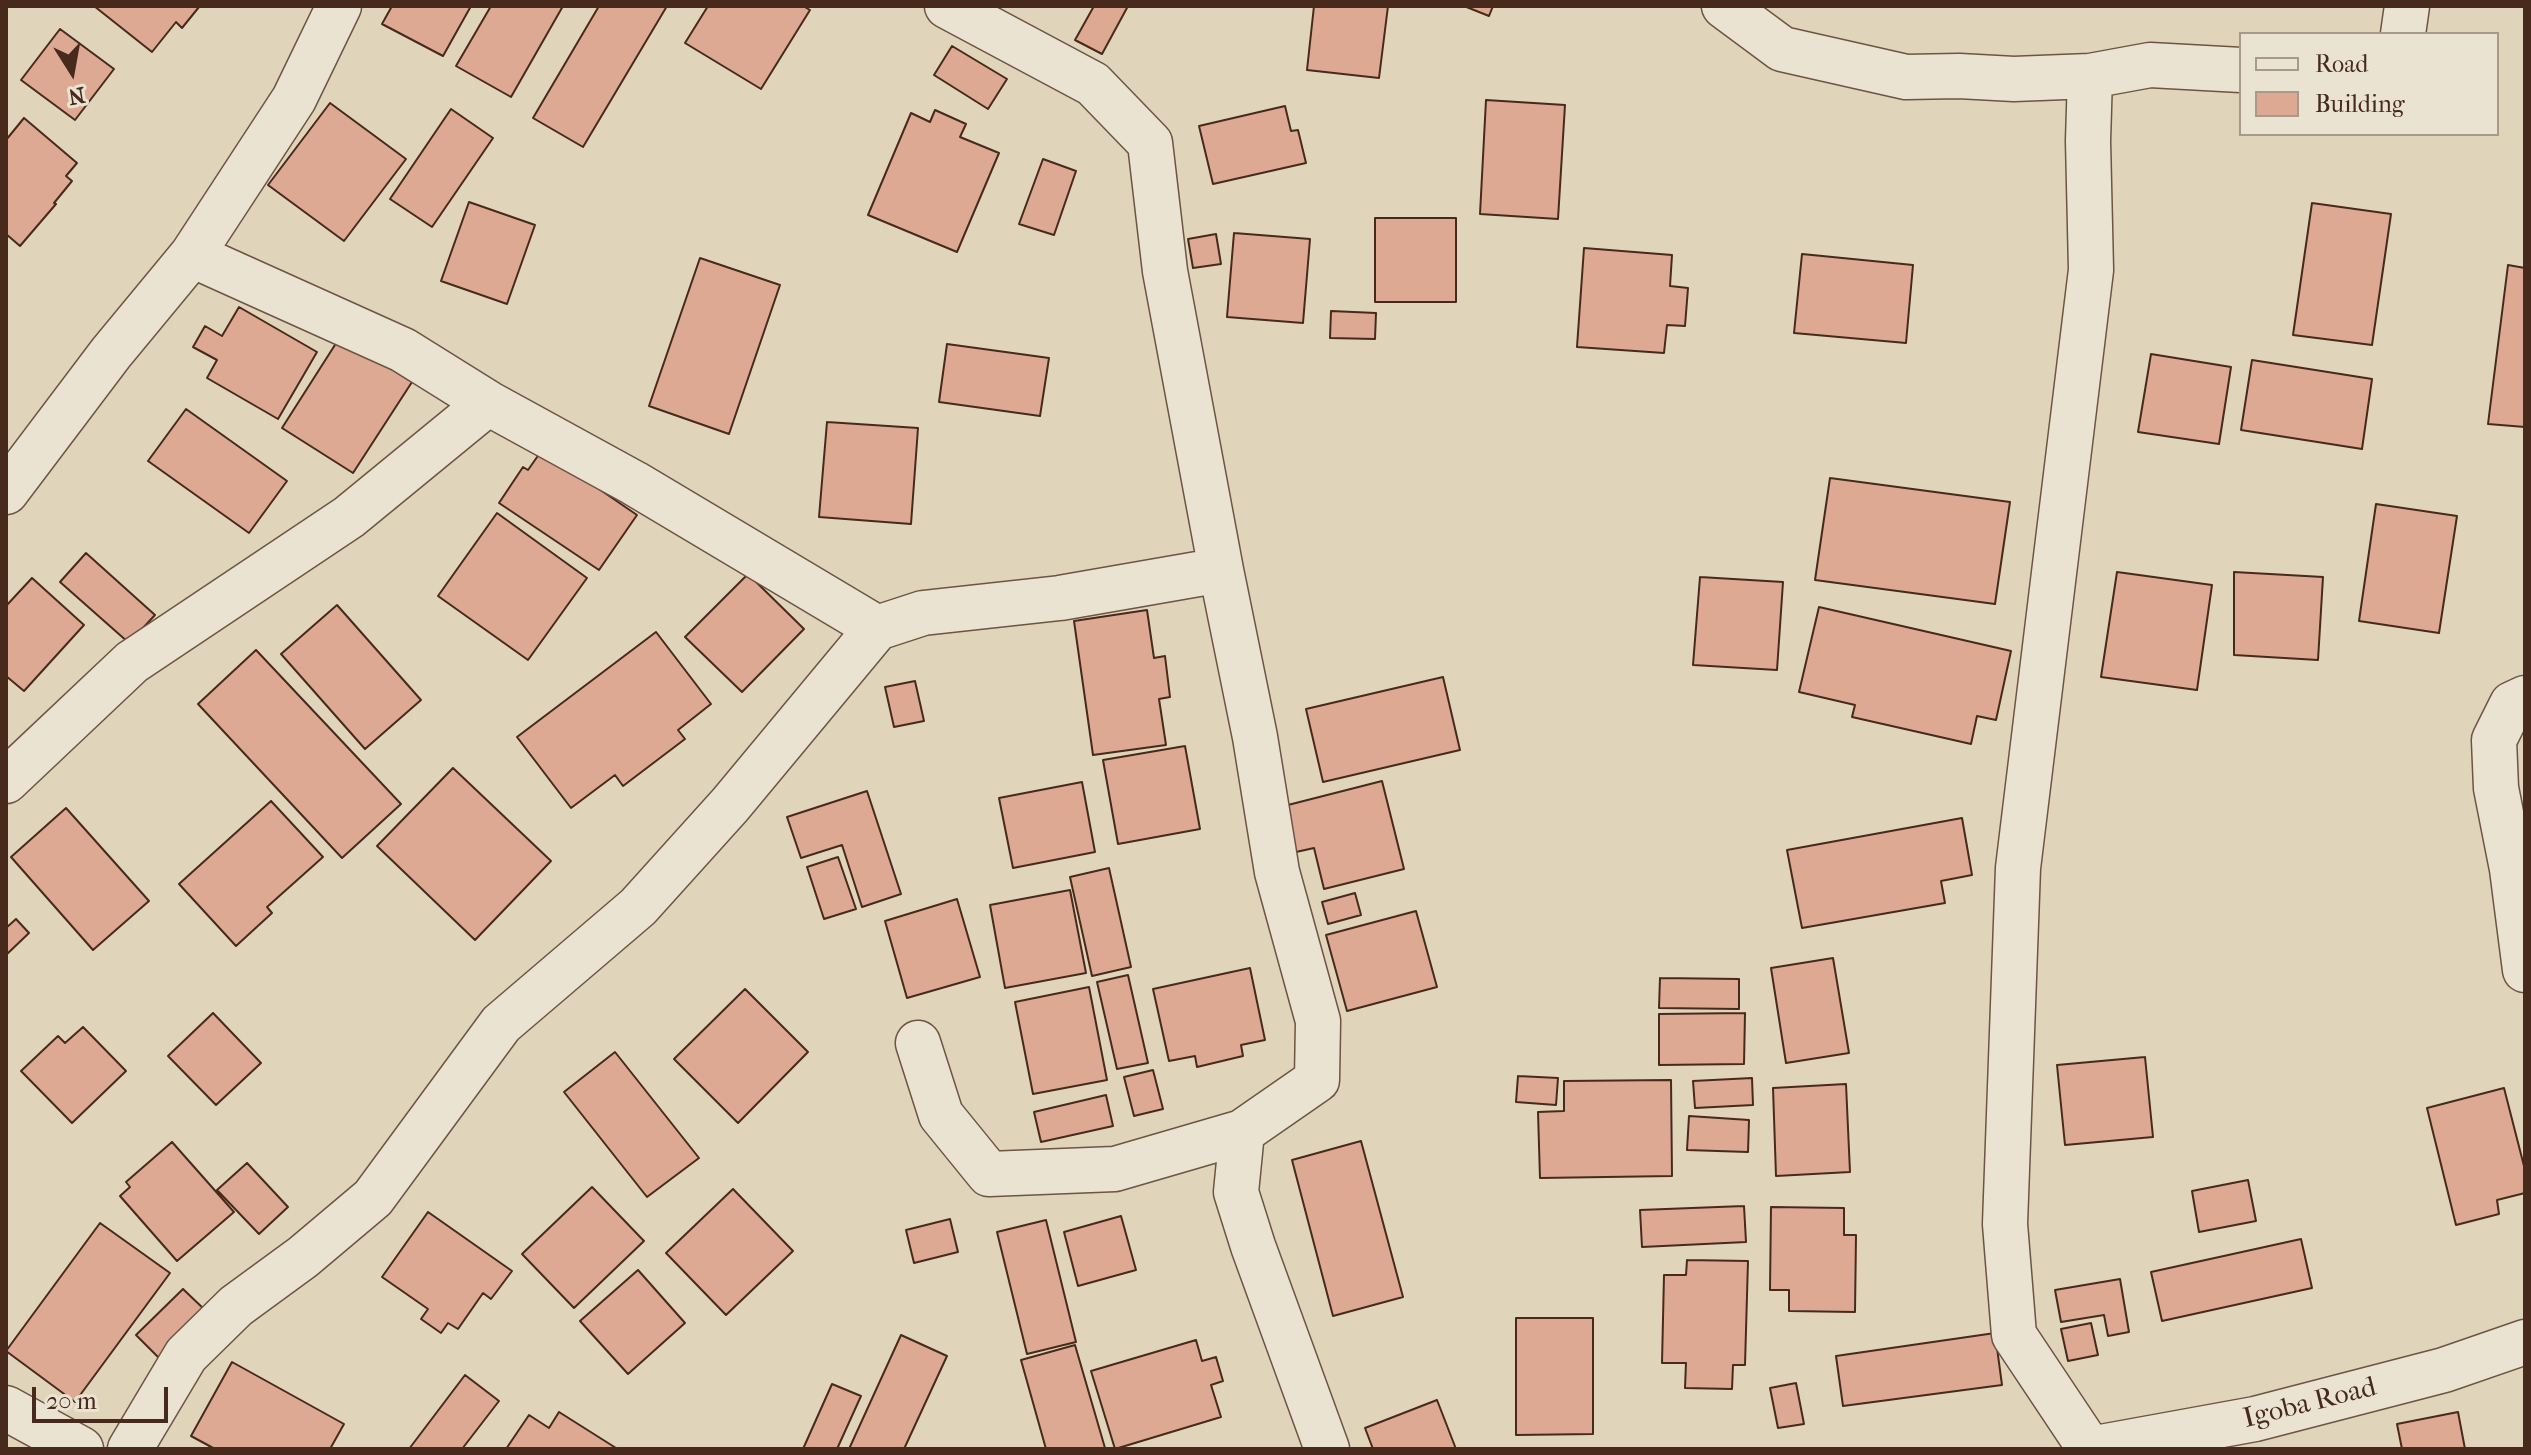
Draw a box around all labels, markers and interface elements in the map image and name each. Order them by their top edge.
north arrow [32,32,112,112]
legend [2239,32,2499,136]
text: Road [2315,50,2368,78]
text: N [66,81,87,110]
text: Building [2315,90,2405,118]
scale bar [36,1371,172,1421]
street label: Igoba Road [2240,1371,2380,1437]
text: 20 m [46,1387,97,1415]

